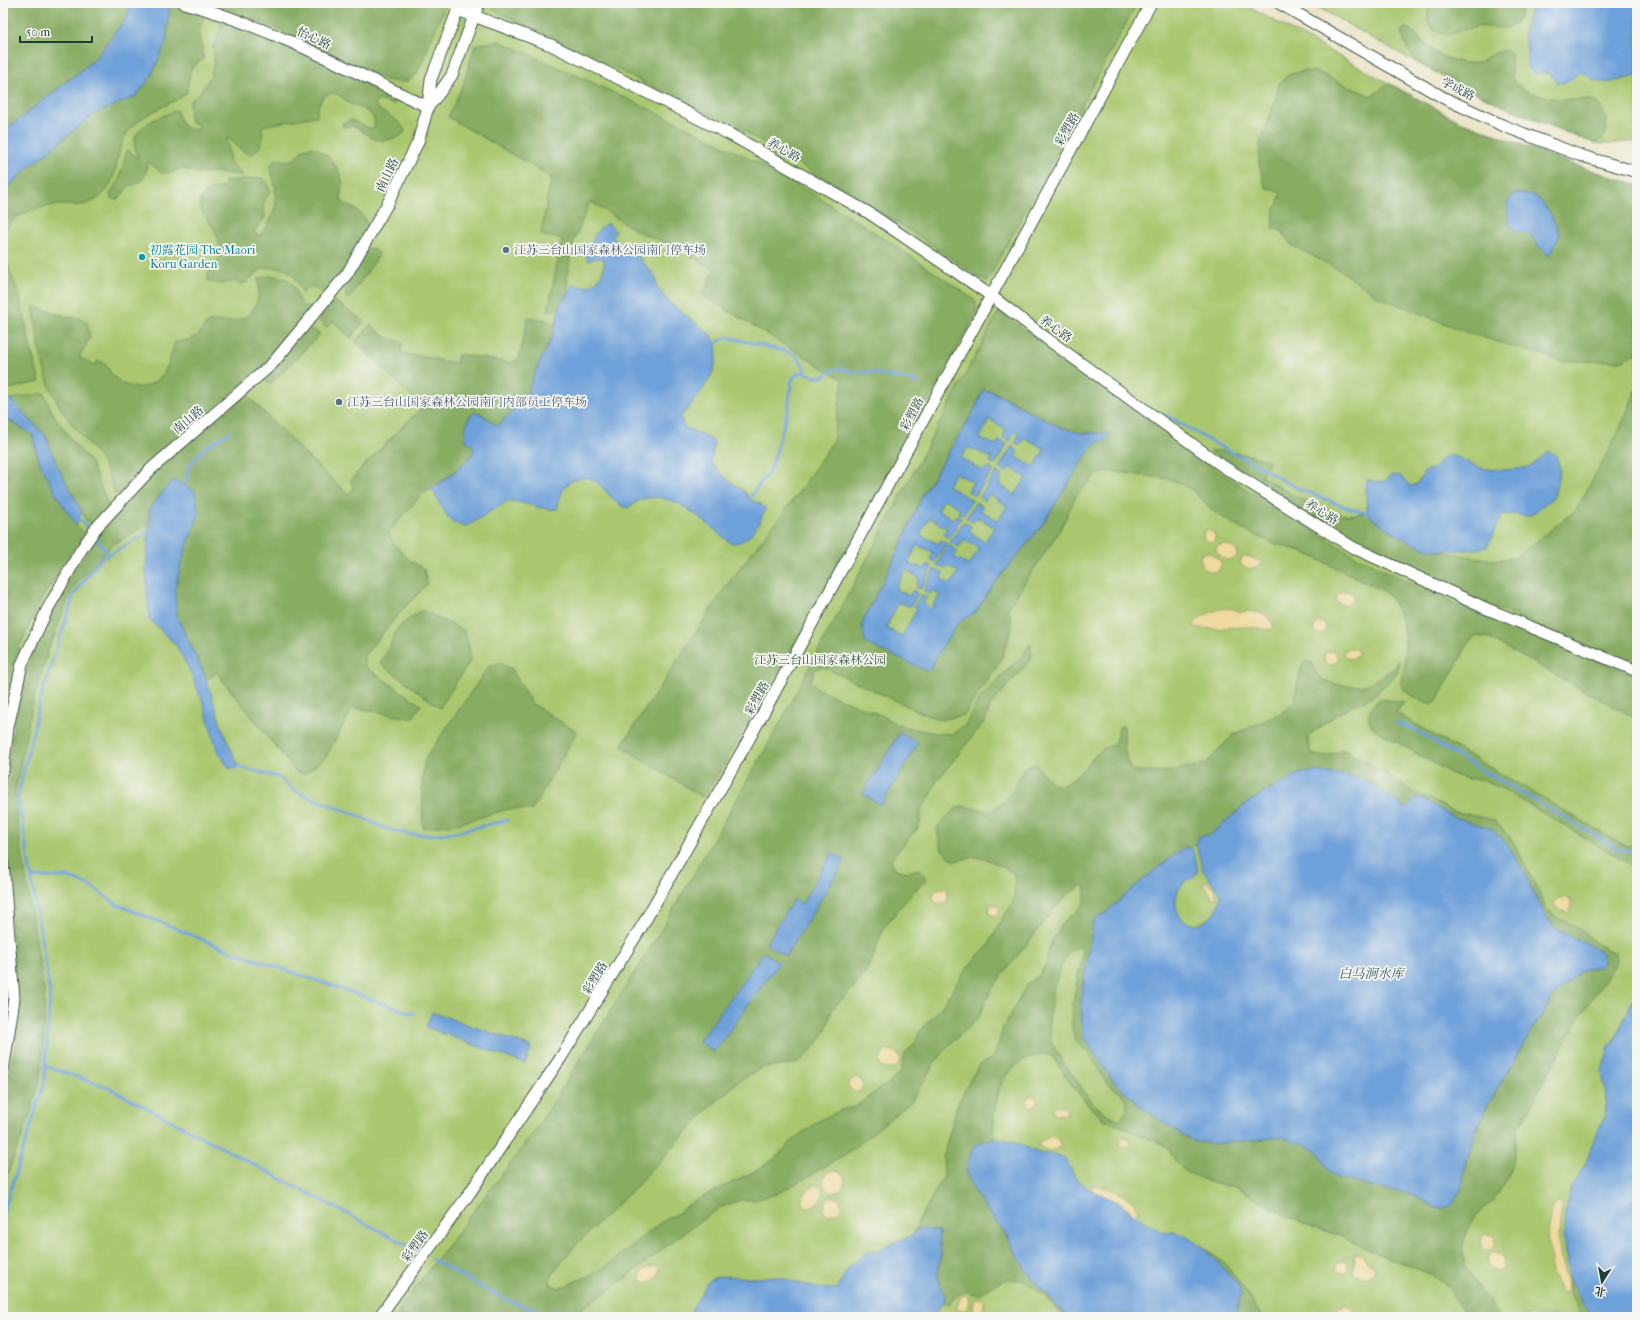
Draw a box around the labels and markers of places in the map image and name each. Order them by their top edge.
place label: 初露花园 The Maori Koru Garden [150,243,256,271]
place label: 江苏三台山国家森林公园南门停车场 [514,243,706,257]
marker: 江苏三台山国家森林公园南门停车场 [501,245,511,255]
marker: 初露花园 The Maori Koru Garden [137,252,147,262]
place label: 江苏三台山国家森林公园南门内部员工停车场 [347,395,587,409]
marker: 江苏三台山国家森林公园南门内部员工停车场 [334,397,344,407]

